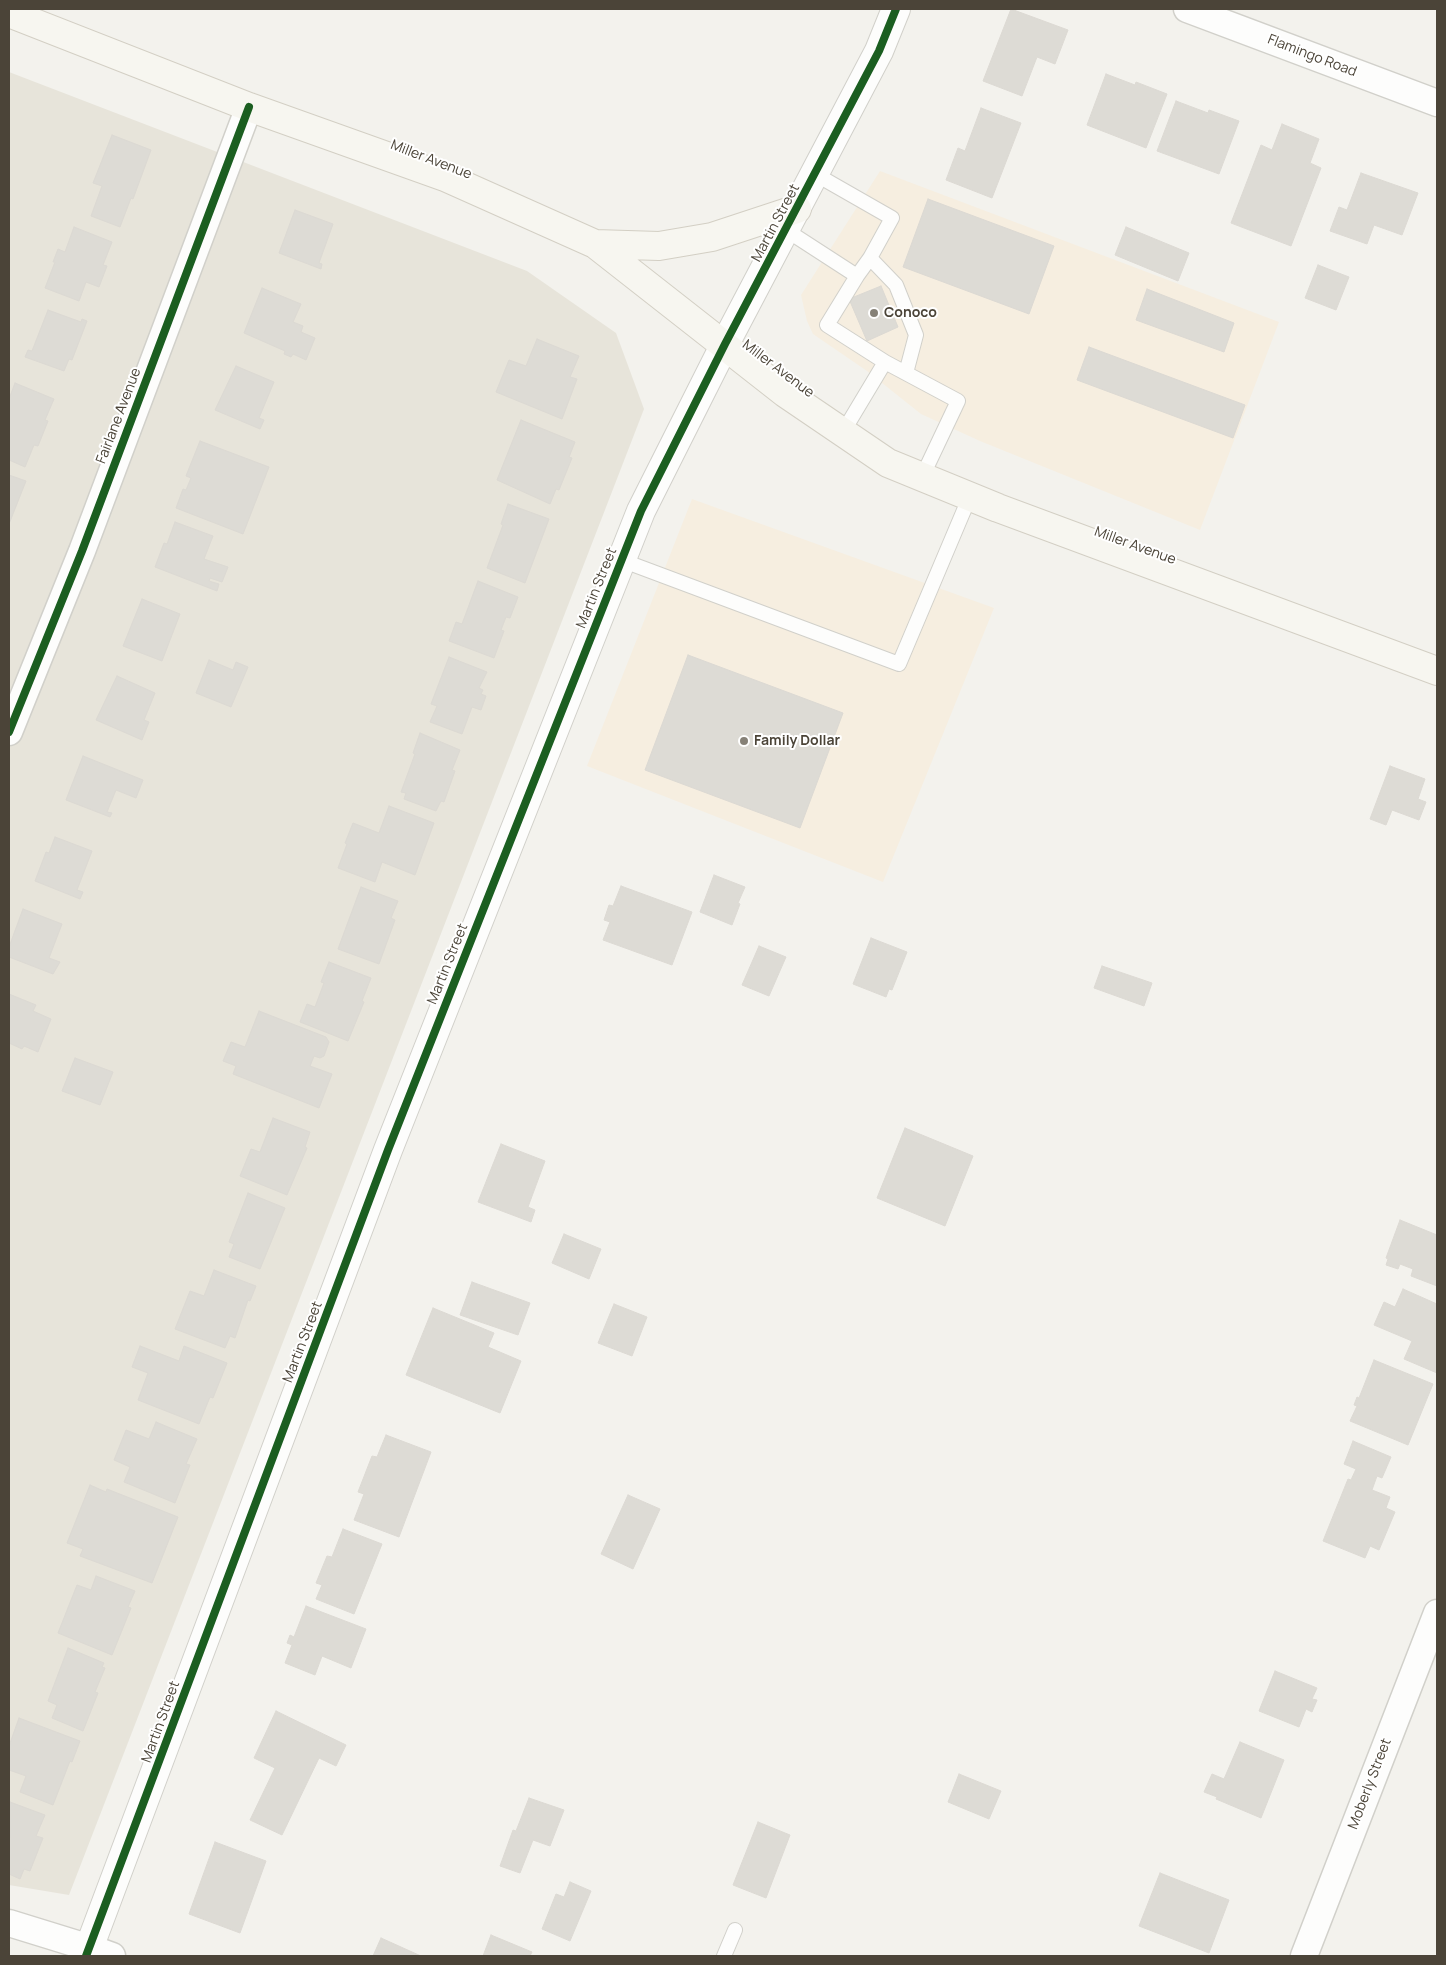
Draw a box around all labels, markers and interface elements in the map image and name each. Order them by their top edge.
street label: Flamingo Road [1265,31,1359,81]
street label: Miller Avenue [388,137,474,183]
street label: Martin Street [748,181,804,265]
place label: Conoco [884,305,937,321]
marker: Conoco [868,307,880,319]
street label: Miller Avenue [739,337,817,401]
street label: Fairlane Avenue [93,366,145,466]
street label: Miller Avenue [1092,523,1178,569]
street label: Martin Street [573,545,621,631]
place label: Family Dollar [754,733,840,749]
marker: Family Dollar [738,735,750,747]
street label: Martin Street [424,921,472,1007]
street label: Martin Street [280,1299,326,1385]
street label: Martin Street [138,1679,184,1765]
street label: Moberly Street [1345,1736,1395,1832]

